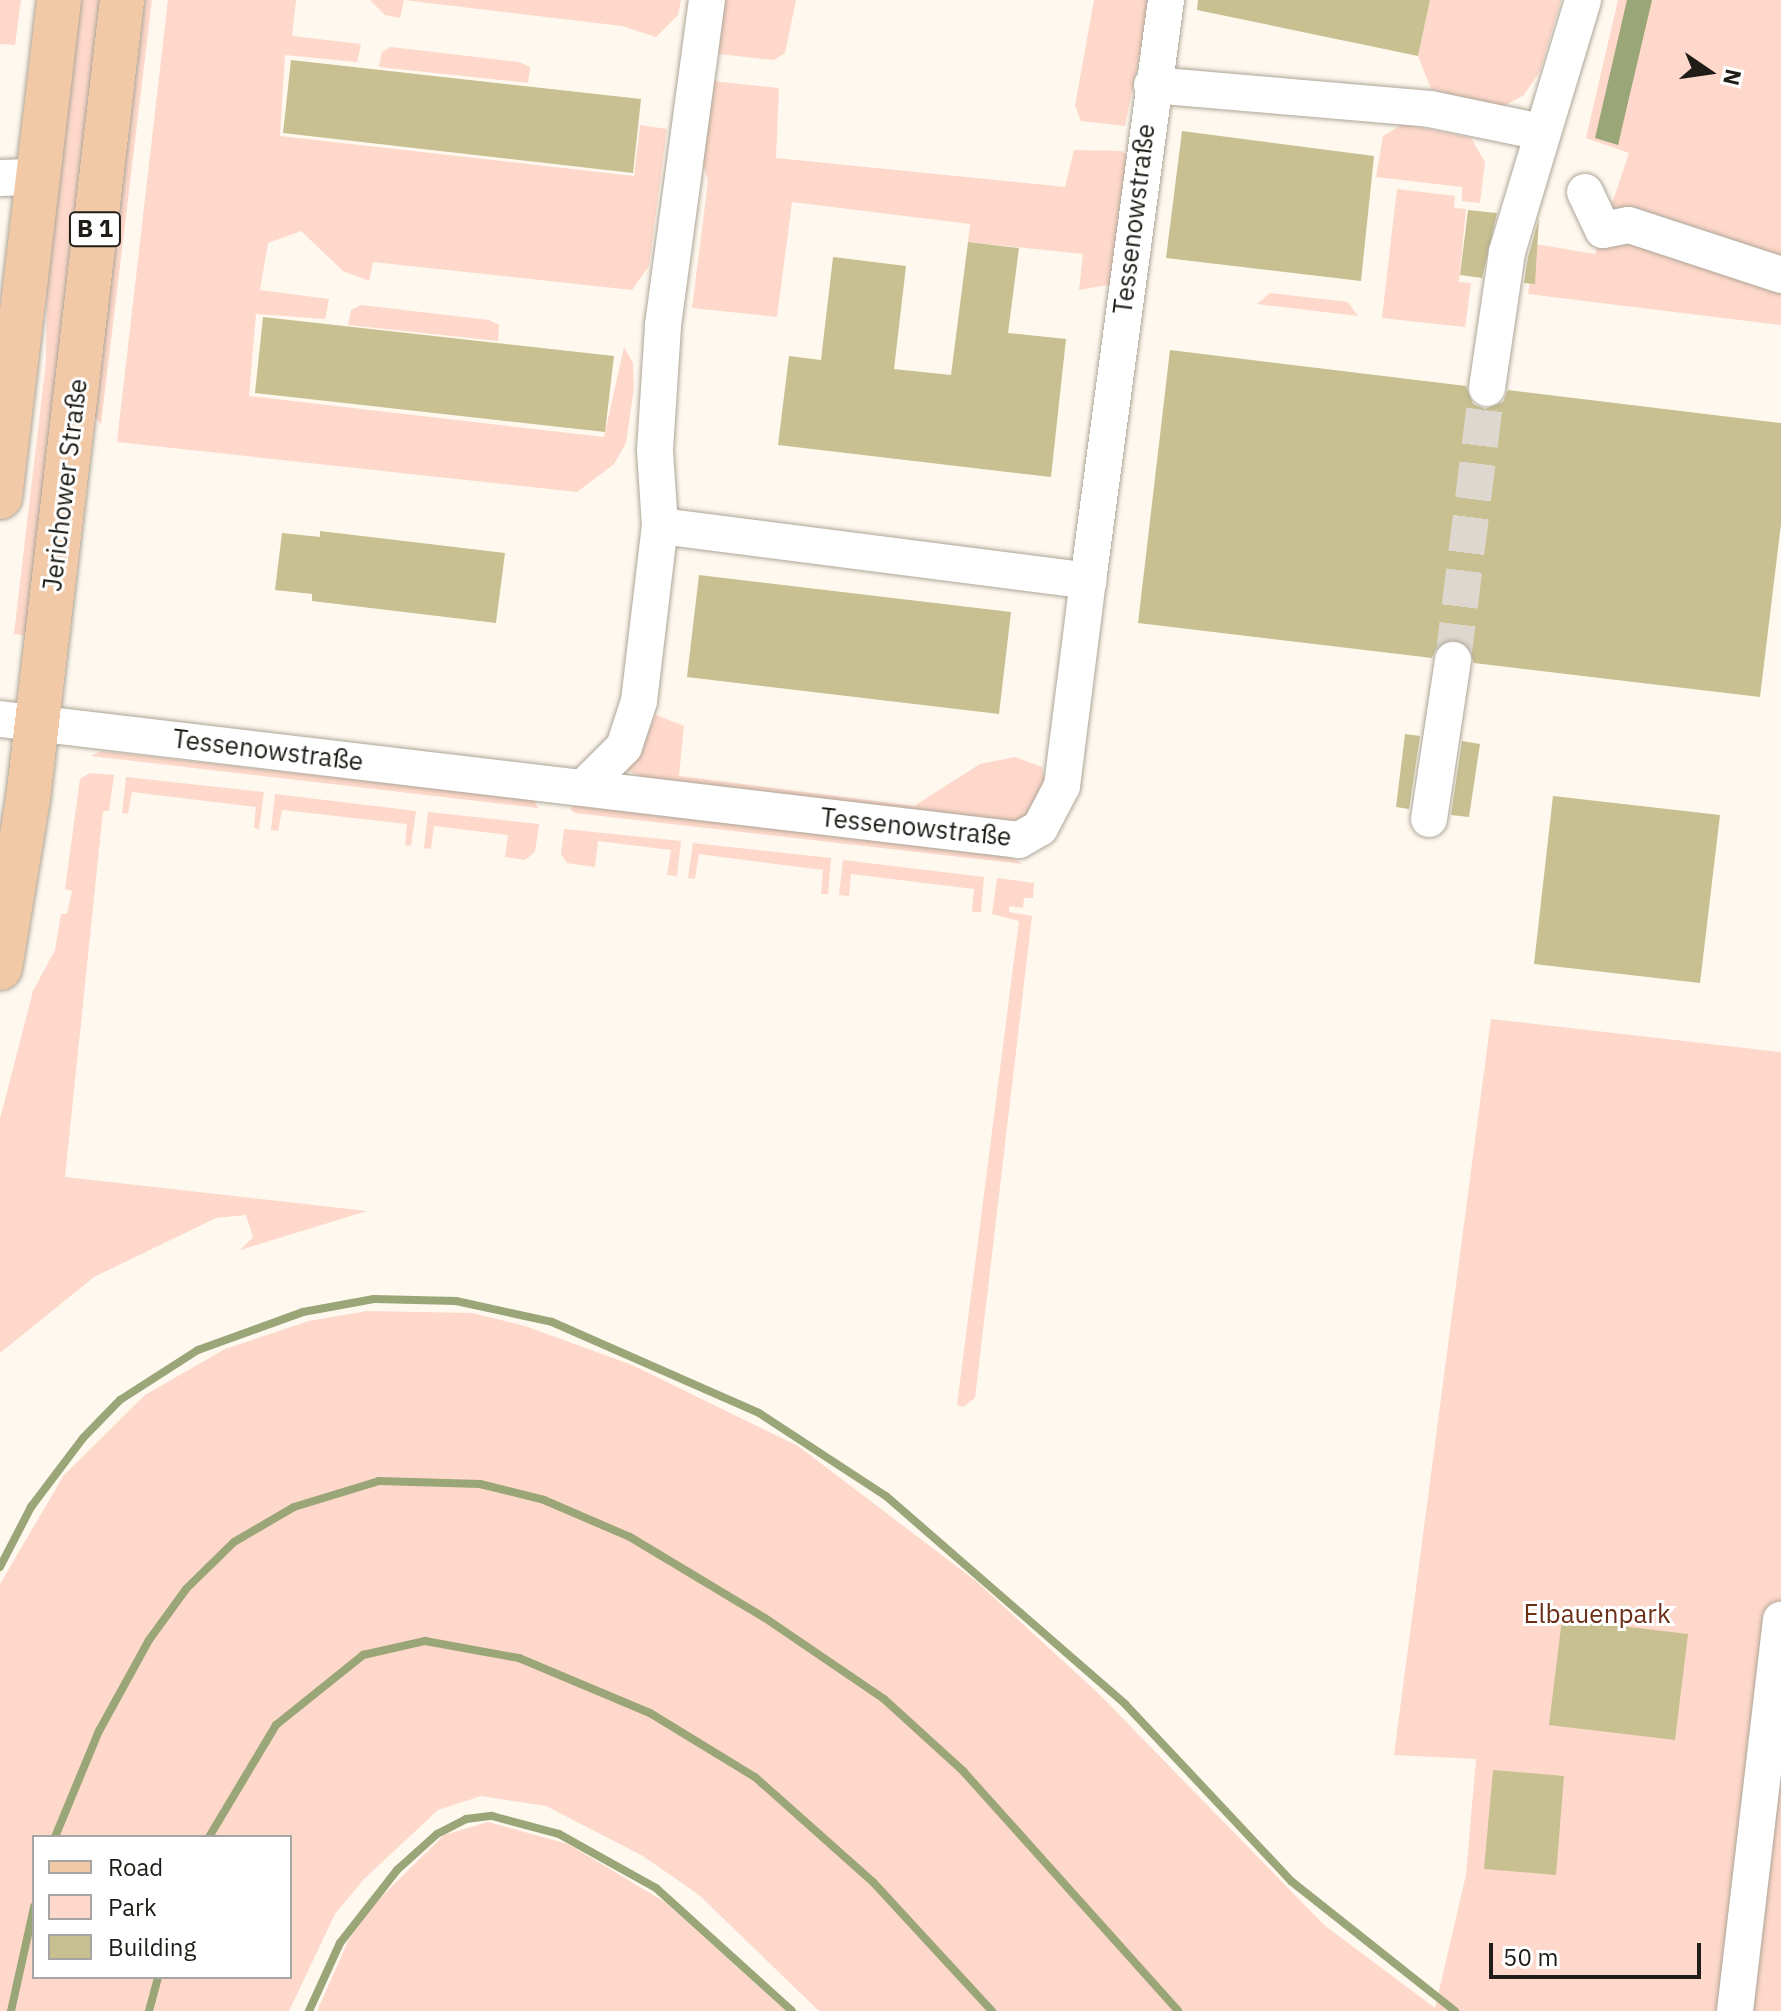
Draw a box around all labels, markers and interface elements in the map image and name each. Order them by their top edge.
north arrow [1669,32,1749,112]
text: N [1717,66,1749,89]
street label: Tessenowstraße [1107,122,1161,316]
road number: B 1 [67,209,123,249]
street label: Jerichower Straße [36,377,94,593]
street label: Tessenowstraße [171,723,365,777]
street label: Tessenowstraße [819,801,1013,853]
park label: Elbauenpark [1523,1598,1671,1630]
legend [32,1835,292,1979]
text: Road [108,1851,163,1883]
text: Park [108,1891,157,1923]
scale bar [1493,1927,1705,1977]
text: Building [108,1931,196,1963]
text: 50 m [1503,1941,1558,1973]

